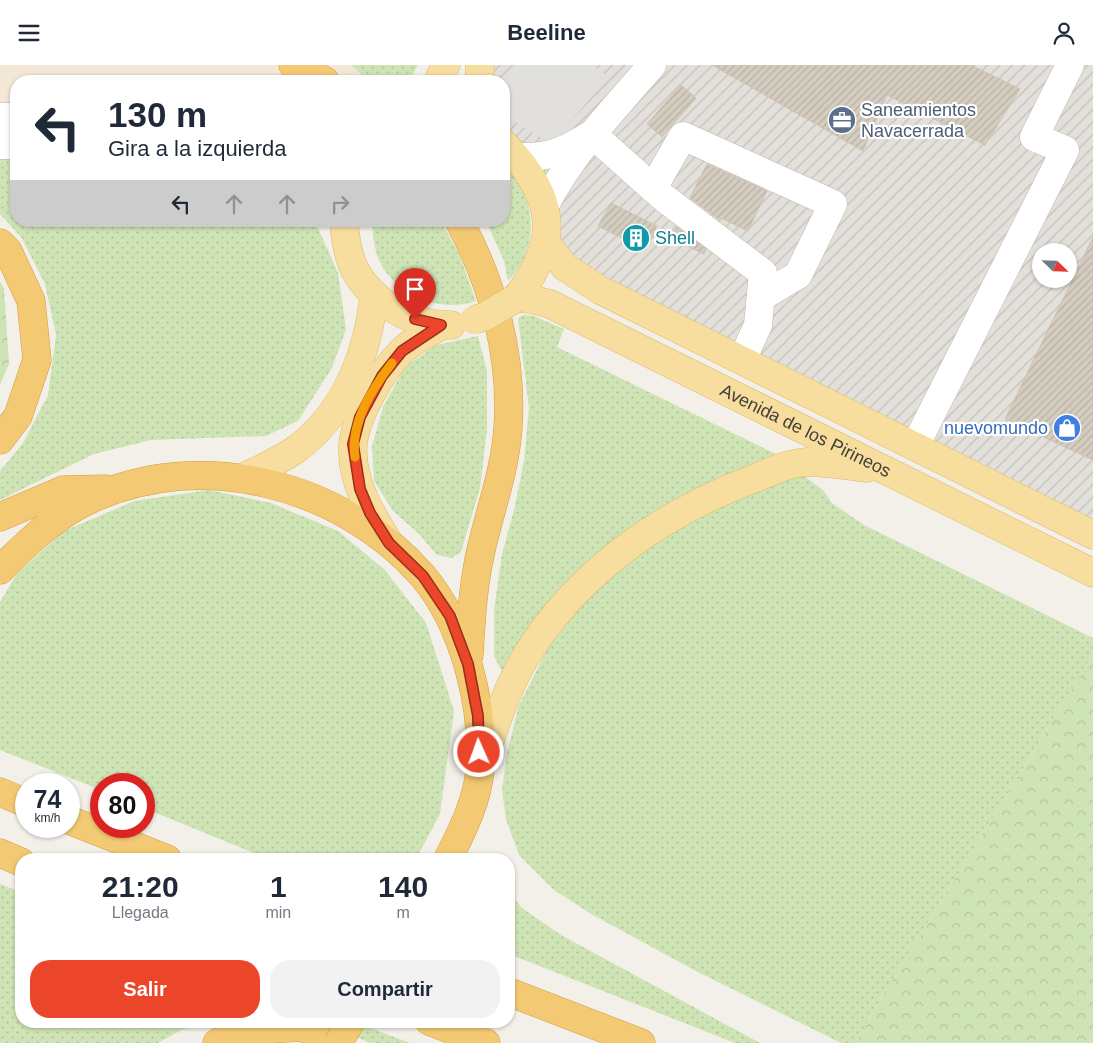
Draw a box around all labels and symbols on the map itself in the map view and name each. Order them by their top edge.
place label: Saneamientos Navacerrada [861,100,976,141]
office icon: Saneamientos Navacerrada [827,105,857,135]
building icon: Shell [621,223,651,253]
place label: Shell [655,228,695,248]
north arrow [1032,243,1078,287]
pin [394,268,436,319]
street label: Avenida de los Pirineos [717,380,894,481]
shop icon: nuevomundo [1052,413,1082,443]
place label: nuevomundo [944,418,1048,438]
position arrow [452,725,504,777]
speed limit sign: 80 [90,773,155,838]

